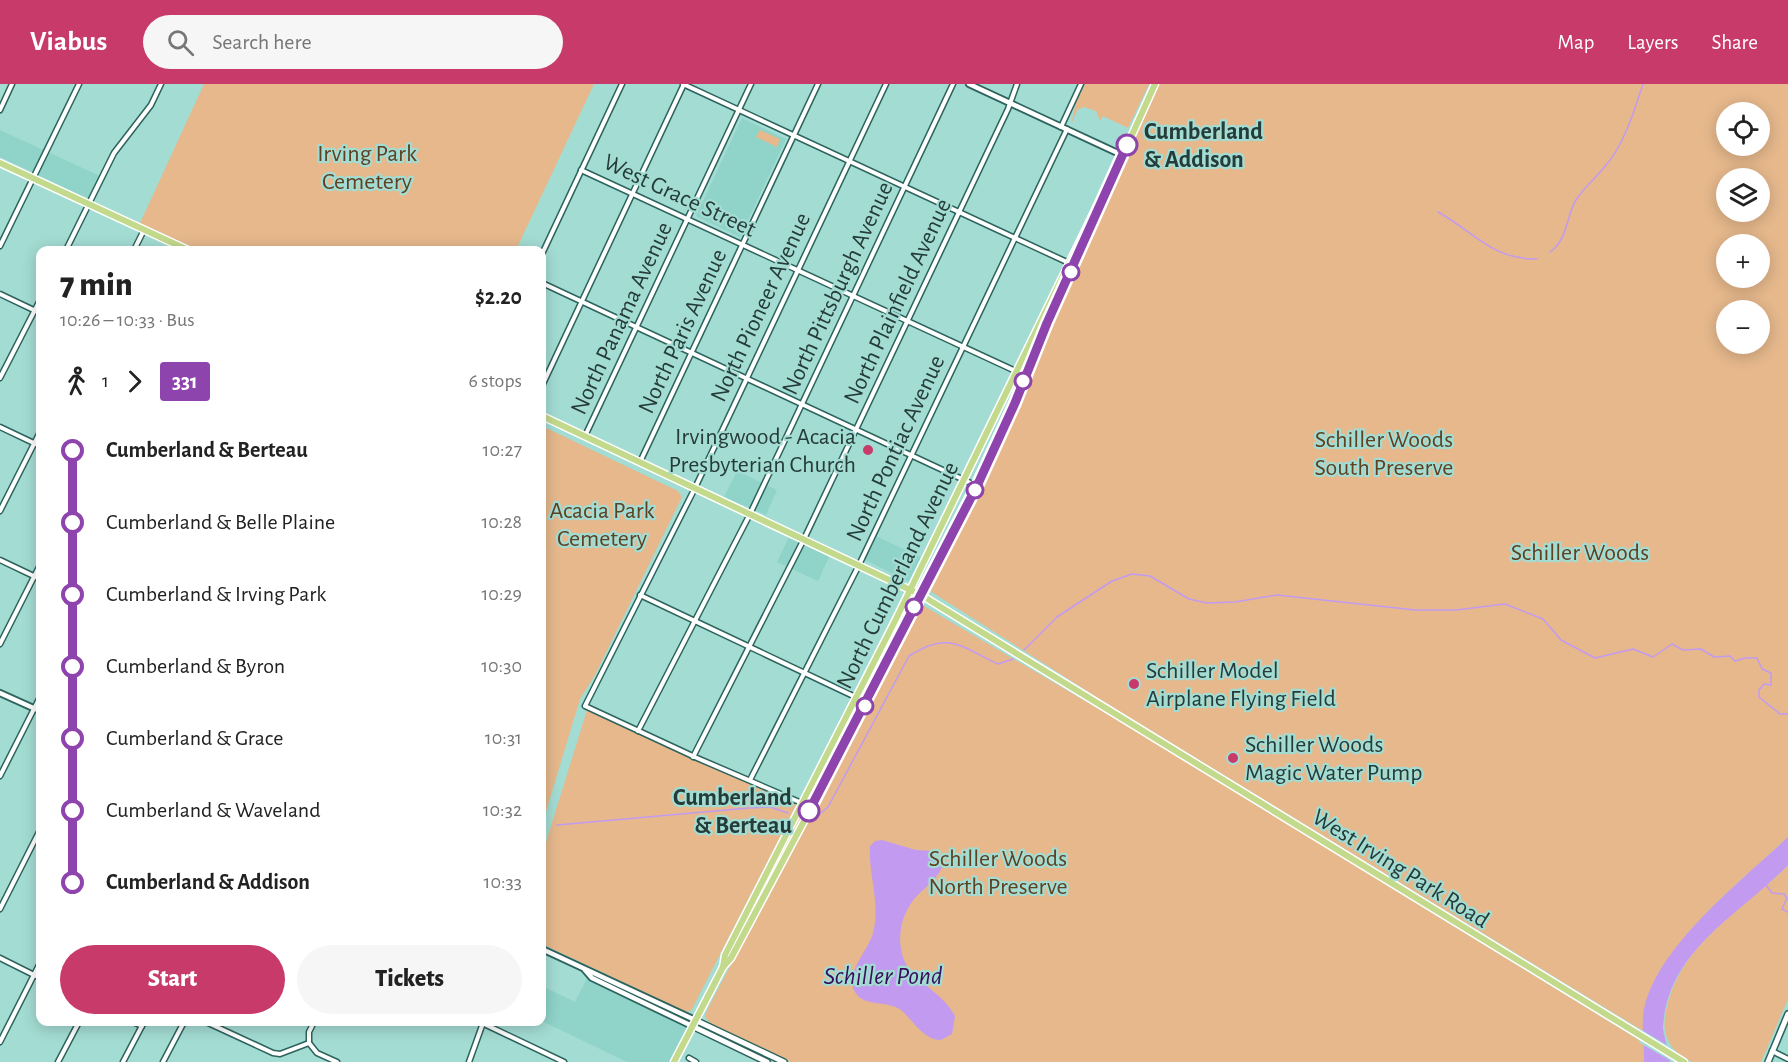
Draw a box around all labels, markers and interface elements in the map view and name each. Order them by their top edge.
search box [143,15,563,69]
icon: search [164,26,197,59]
text: Viabus [30,28,107,56]
text: Search here [212,31,312,53]
text: Map [1558,32,1594,53]
text: Layers [1627,32,1678,53]
text: Share [1711,32,1758,53]
map controls [1716,102,1770,354]
button: locate [1716,102,1770,156]
place label: Cumberland & Addison [1144,120,1263,172]
marker: Cumberland & Addison [1116,134,1138,156]
park label: Irving Park Cemetery [317,142,417,194]
street label: West Grace Street [600,150,760,242]
button: layers [1716,168,1770,222]
street label: North Pittsburgh Avenue [778,178,898,399]
street label: North Plainfield Avenue [840,195,956,408]
street label: North Pioneer Avenue [707,209,815,406]
street label: North Panama Avenue [567,218,677,418]
button: + [1716,234,1770,288]
street label: North Paris Avenue [634,246,731,417]
unlabelled marker [1062,263,1080,281]
text: 7 min [60,269,133,302]
text: $2.20 [475,286,522,308]
button: − [1716,300,1770,354]
text: 10:26 – 10:33 · Bus [60,310,195,330]
street label: North Pontiac Avenue [842,352,950,545]
icon: walk [60,365,93,398]
icon: forward [118,365,151,398]
text: 1 [102,371,109,391]
text: 331 [172,371,198,392]
text: 6 stops [468,371,522,391]
unlabelled marker [1014,372,1032,390]
place label: Irvingwood - Acacia Presbyterian Church [668,425,856,477]
park label: Schiller Woods South Preserve [1315,428,1453,480]
text: Cumberland & Berteau [106,439,308,461]
text: 10:27 [483,440,522,460]
marker: Irvingwood - Acacia Presbyterian Church [861,443,875,457]
street label: North Cumberland Avenue [832,458,963,693]
unlabelled marker [966,481,984,499]
park label: Acacia Park Cemetery [549,499,655,551]
text: Cumberland & Belle Plaine [106,511,335,533]
text: 10:28 [481,512,522,532]
park label: Schiller Woods [1511,541,1649,565]
text: Cumberland & Irving Park [106,583,326,605]
text: 10:29 [481,584,522,604]
unlabelled marker [905,598,923,616]
text: Cumberland & Byron [106,655,285,677]
text: 10:30 [481,656,522,676]
place label: Schiller Model Airplane Flying Field [1146,659,1336,711]
marker: Schiller Model Airplane Flying Field [1127,677,1141,691]
unlabelled marker [856,697,874,715]
text: Cumberland & Grace [106,727,283,749]
text: 10:31 [485,728,522,748]
place label: Schiller Woods Magic Water Pump [1245,733,1422,785]
marker: Schiller Woods Magic Water Pump [1226,751,1240,765]
place label: Cumberland & Berteau [673,786,792,838]
text: Cumberland & Waveland [106,799,321,821]
text: 10:32 [483,800,522,820]
marker: Cumberland & Berteau [798,800,820,822]
street label: West Irving Park Road [1308,805,1493,933]
park label: Schiller Woods North Preserve [928,847,1068,899]
text: Cumberland & Addison [106,871,310,893]
text: 10:33 [484,872,522,892]
button: Start [60,945,285,1014]
button: Tickets [297,945,522,1014]
water label: Schiller Pond [824,963,943,989]

